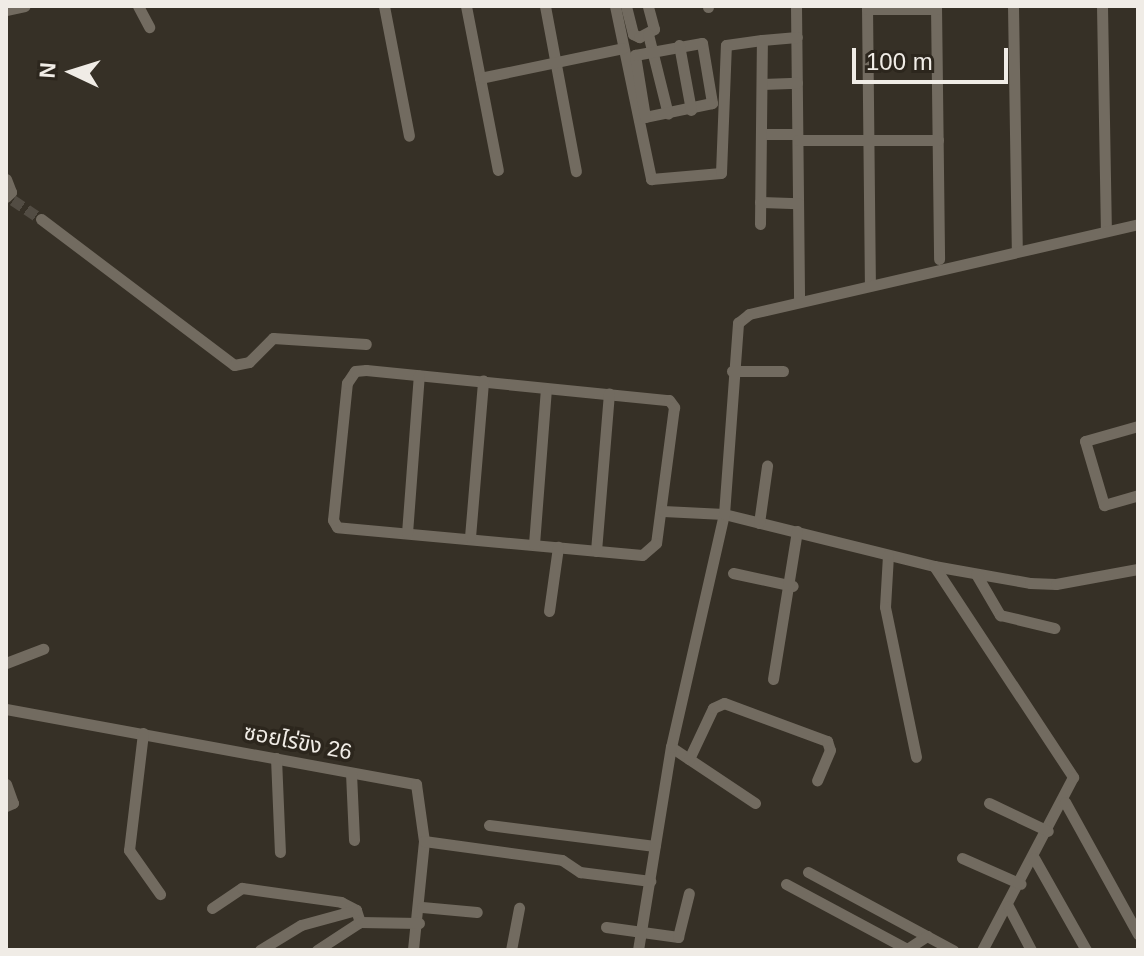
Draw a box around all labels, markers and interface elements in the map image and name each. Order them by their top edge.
north arrow [32,32,112,112]
scale bar [856,32,1012,82]
text: 100 m [866,48,933,75]
text: N [35,62,61,79]
street label: ซอยไร่ขิง 26 [242,719,354,765]

